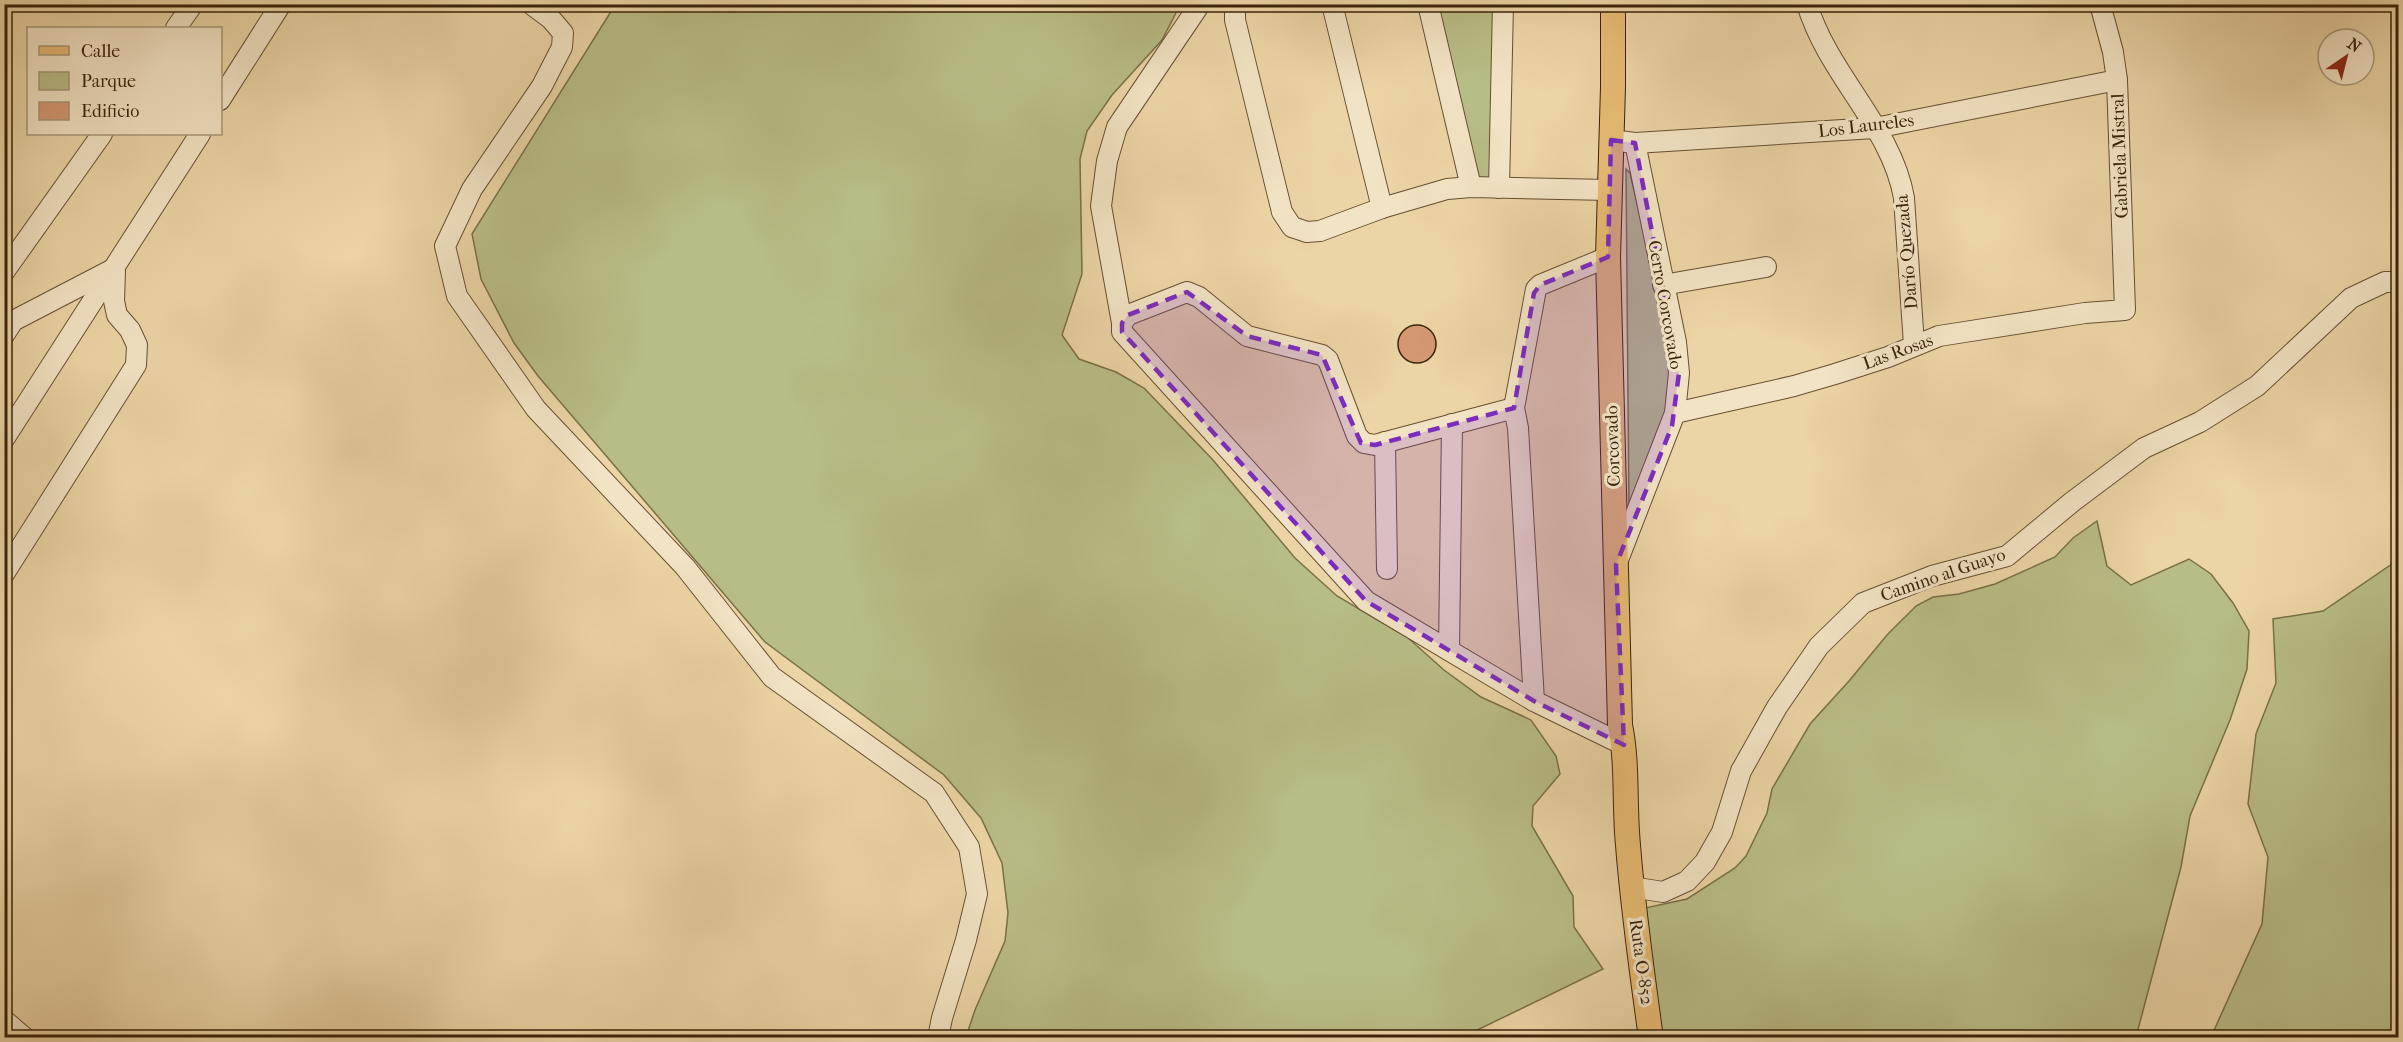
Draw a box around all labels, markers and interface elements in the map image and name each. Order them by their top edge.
legend [27,27,222,135]
north arrow [2316,27,2376,87]
text: N [2344,34,2365,57]
text: Calle [81,41,120,62]
text: Parque [81,71,136,92]
street label: Gabriela Mistral [2107,93,2133,219]
text: Edificio [81,101,139,122]
street label: Los Laureles [1817,110,1916,142]
street label: Darío Quezada [1891,193,1922,310]
street label: Cerro Corcovado [1643,239,1687,371]
street label: Las Rosas [1860,329,1936,374]
street label: Corcovado [1601,405,1625,487]
street label: Camino al Guayo [1878,544,2008,606]
street label: Ruta O-852 [1625,918,1657,1006]

